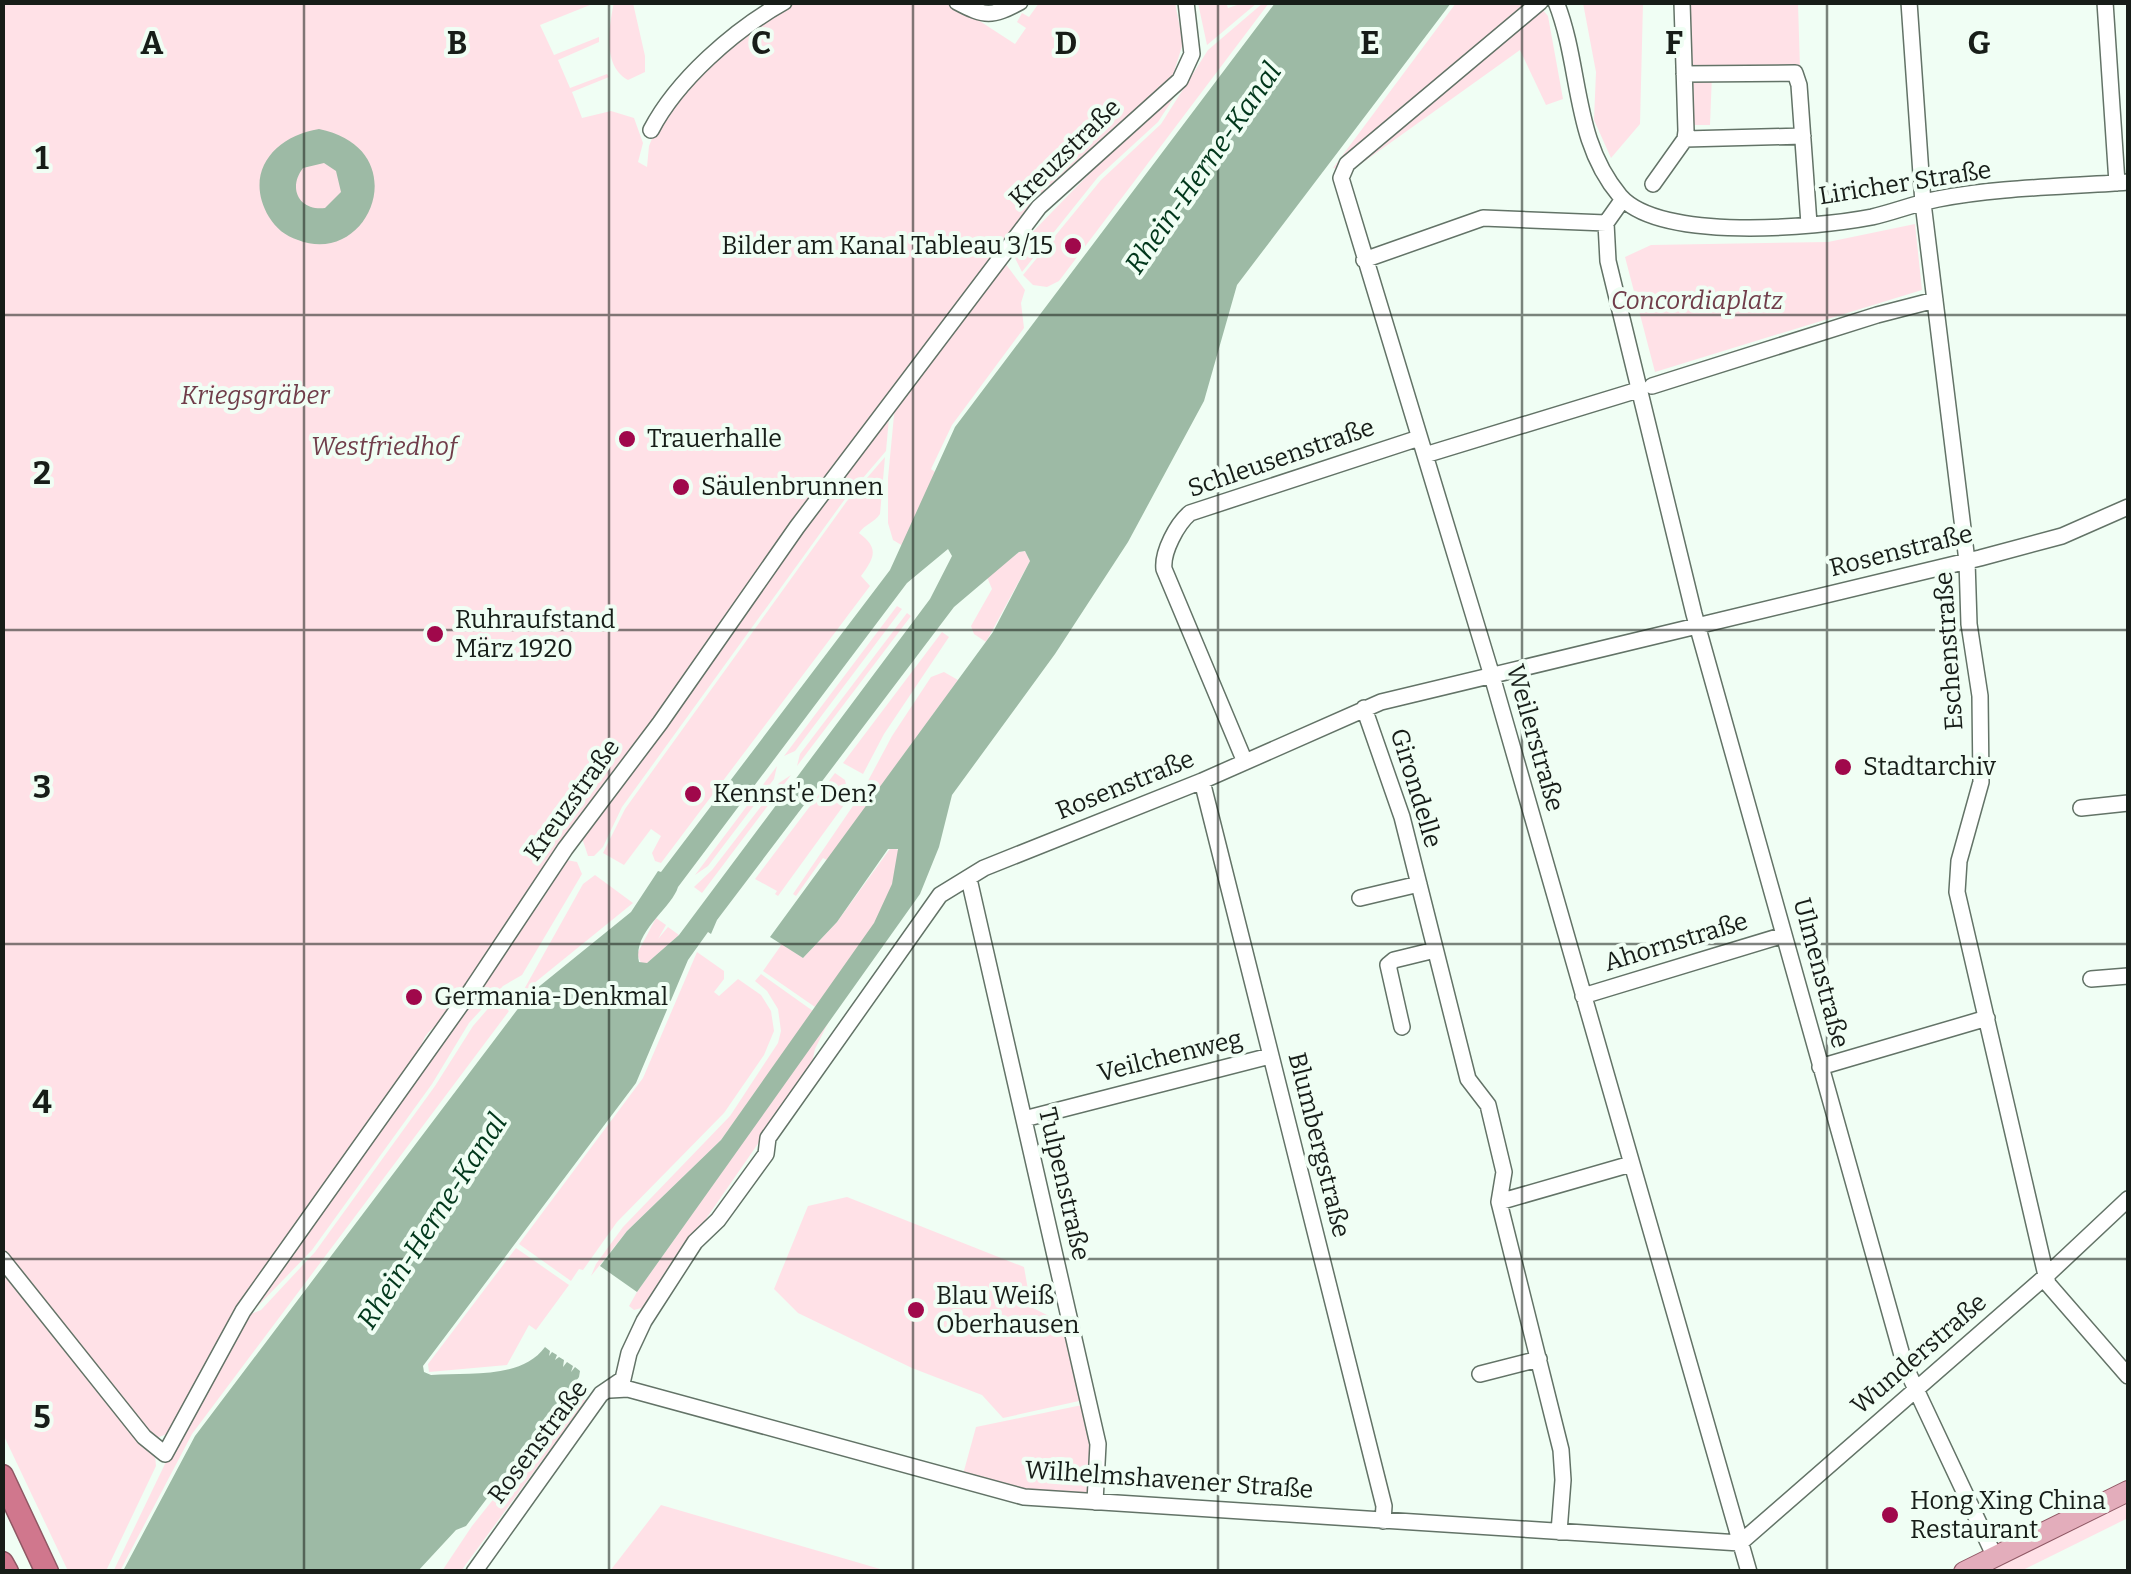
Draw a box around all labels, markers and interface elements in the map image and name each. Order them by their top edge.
text: A [141,24,164,62]
text: B [447,24,467,62]
text: C [751,24,771,62]
text: D [1055,24,1077,62]
text: E [1360,24,1380,62]
text: F [1665,24,1683,62]
text: G [1968,24,1991,62]
water label: Rhein-Herne-Kanal [1118,56,1288,280]
street label: Kreuzstraße [1003,93,1127,213]
text: 1 [35,139,49,177]
street label: Liricher Straße [1817,155,1993,211]
place label: Bilder am Kanal Tableau 3/15 [722,231,1053,261]
marker: Bilder am Kanal Tableau 3/15 [1062,235,1084,257]
park label: Concordiaplatz [1611,286,1783,316]
park label: Kriegsgräber [181,381,330,411]
street label: Schleusenstraße [1184,412,1378,504]
place label: Trauerhalle [647,424,782,454]
marker: Trauerhalle [616,428,638,450]
park label: Westfriedhof [311,432,461,462]
text: 2 [33,454,51,492]
place label: Säulenbrunnen [701,472,884,502]
marker: Säulenbrunnen [670,476,692,498]
street label: Rosenstraße [1826,519,1976,583]
street label: Eschenstraße [1928,571,1970,731]
place label: Ruhraufstand März 1920 [455,605,615,664]
marker: Ruhraufstand März 1920 [424,623,446,645]
street label: Weilerstraße [1500,661,1570,815]
street label: Girondelle [1384,725,1448,851]
street label: Kreuzstraße [518,733,626,867]
street label: Rosenstraße [1052,744,1198,826]
place label: Stadtarchiv [1863,752,1997,782]
marker: Stadtarchiv [1832,756,1854,778]
text: 3 [33,768,51,806]
place label: Kennst'e Den? [713,779,877,809]
marker: Kennst'e Den? [682,783,704,805]
street label: Ulmenstraße [1787,895,1855,1051]
street label: Ahornstraße [1601,906,1751,978]
place label: Germania-Denkmal [434,982,668,1012]
marker: Germania-Denkmal [403,986,425,1008]
street label: Veilchenweg [1095,1024,1245,1088]
street label: Blumbergstraße [1282,1049,1356,1241]
text: 4 [32,1083,52,1121]
street label: Tulpenstraße [1032,1105,1096,1263]
water label: Rhein-Herne-Kanal [350,1107,514,1335]
place label: Blau Weiß Oberhausen [936,1281,1080,1340]
street label: Wunderstraße [1845,1287,1993,1421]
marker: Blau Weiß Oberhausen [905,1299,927,1321]
street label: Rosenstraße [482,1375,594,1509]
text: 5 [33,1398,51,1436]
street label: Wilhelmshavener Straße [1024,1455,1314,1505]
place label: Hong Xing China Restaurant [1910,1486,2106,1545]
marker: Hong Xing China Restaurant [1879,1504,1901,1526]

